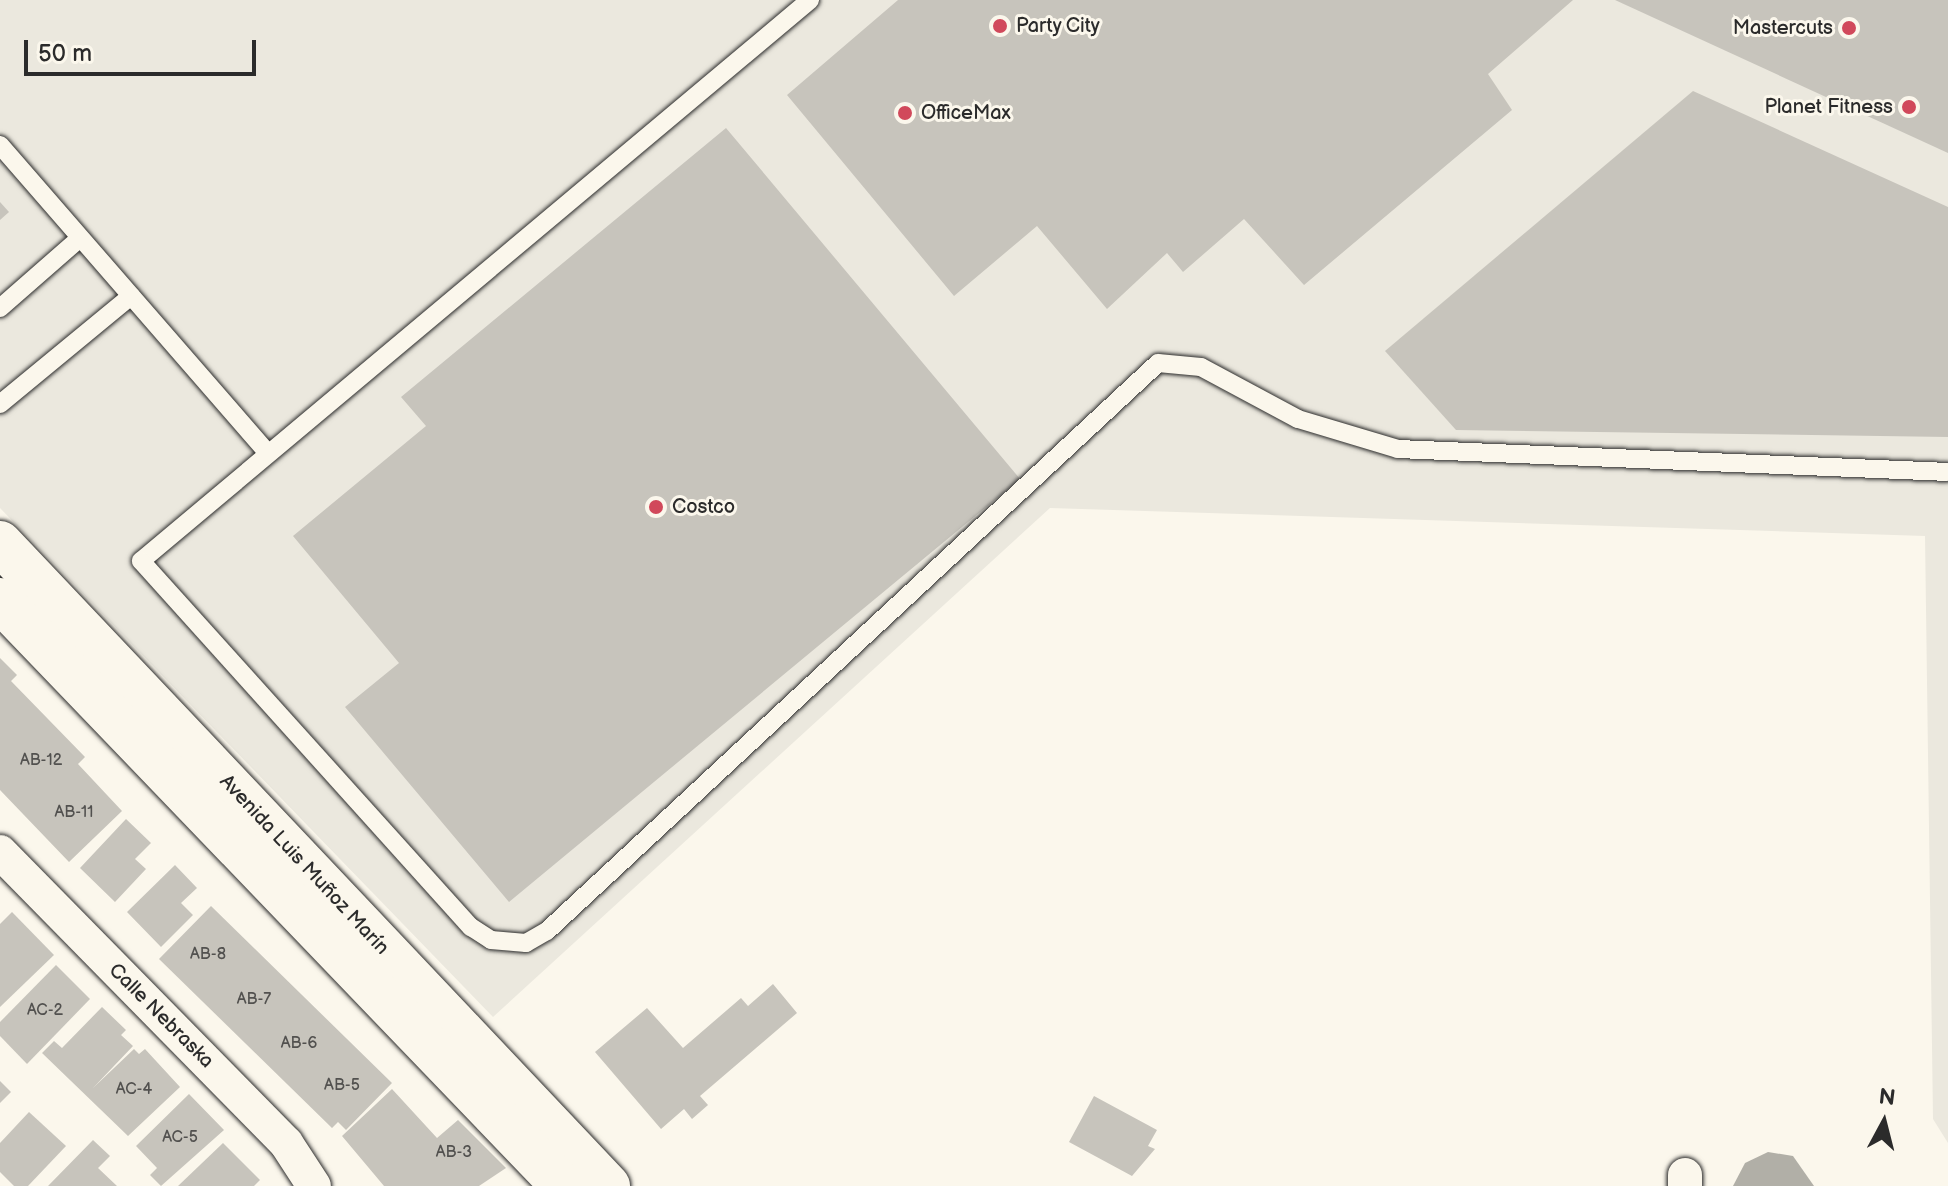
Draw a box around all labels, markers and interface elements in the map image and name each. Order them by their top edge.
place label: Party City [1016,14,1101,38]
place label: Mastercuts [1733,16,1833,40]
marker: Party City [991,17,1009,35]
marker: Mastercuts [1840,19,1858,37]
scale bar [28,24,260,74]
text: 50 m [38,39,92,68]
place label: Planet Fitness [1764,95,1893,119]
marker: Planet Fitness [1900,98,1918,116]
place label: OfficeMax [921,101,1011,125]
marker: OfficeMax [896,104,914,122]
place label: Costco [672,495,735,519]
marker: Costco [647,498,665,516]
house number: AB-12 [20,751,62,771]
street label: Avenida Luis Muñoz Marín [214,770,394,960]
house number: AB-11 [55,803,93,823]
house number: AB-8 [190,945,226,965]
street label: Calle Nebraska [104,959,218,1073]
house number: AB-7 [237,990,271,1010]
house number: AC-2 [27,1001,63,1021]
house number: AB-6 [281,1034,317,1054]
house number: AB-5 [324,1076,360,1096]
house number: AC-4 [116,1080,152,1100]
north arrow [1844,1082,1924,1162]
text: N [1877,1083,1897,1112]
house number: AC-5 [162,1128,198,1148]
house number: AB-3 [436,1143,472,1163]

